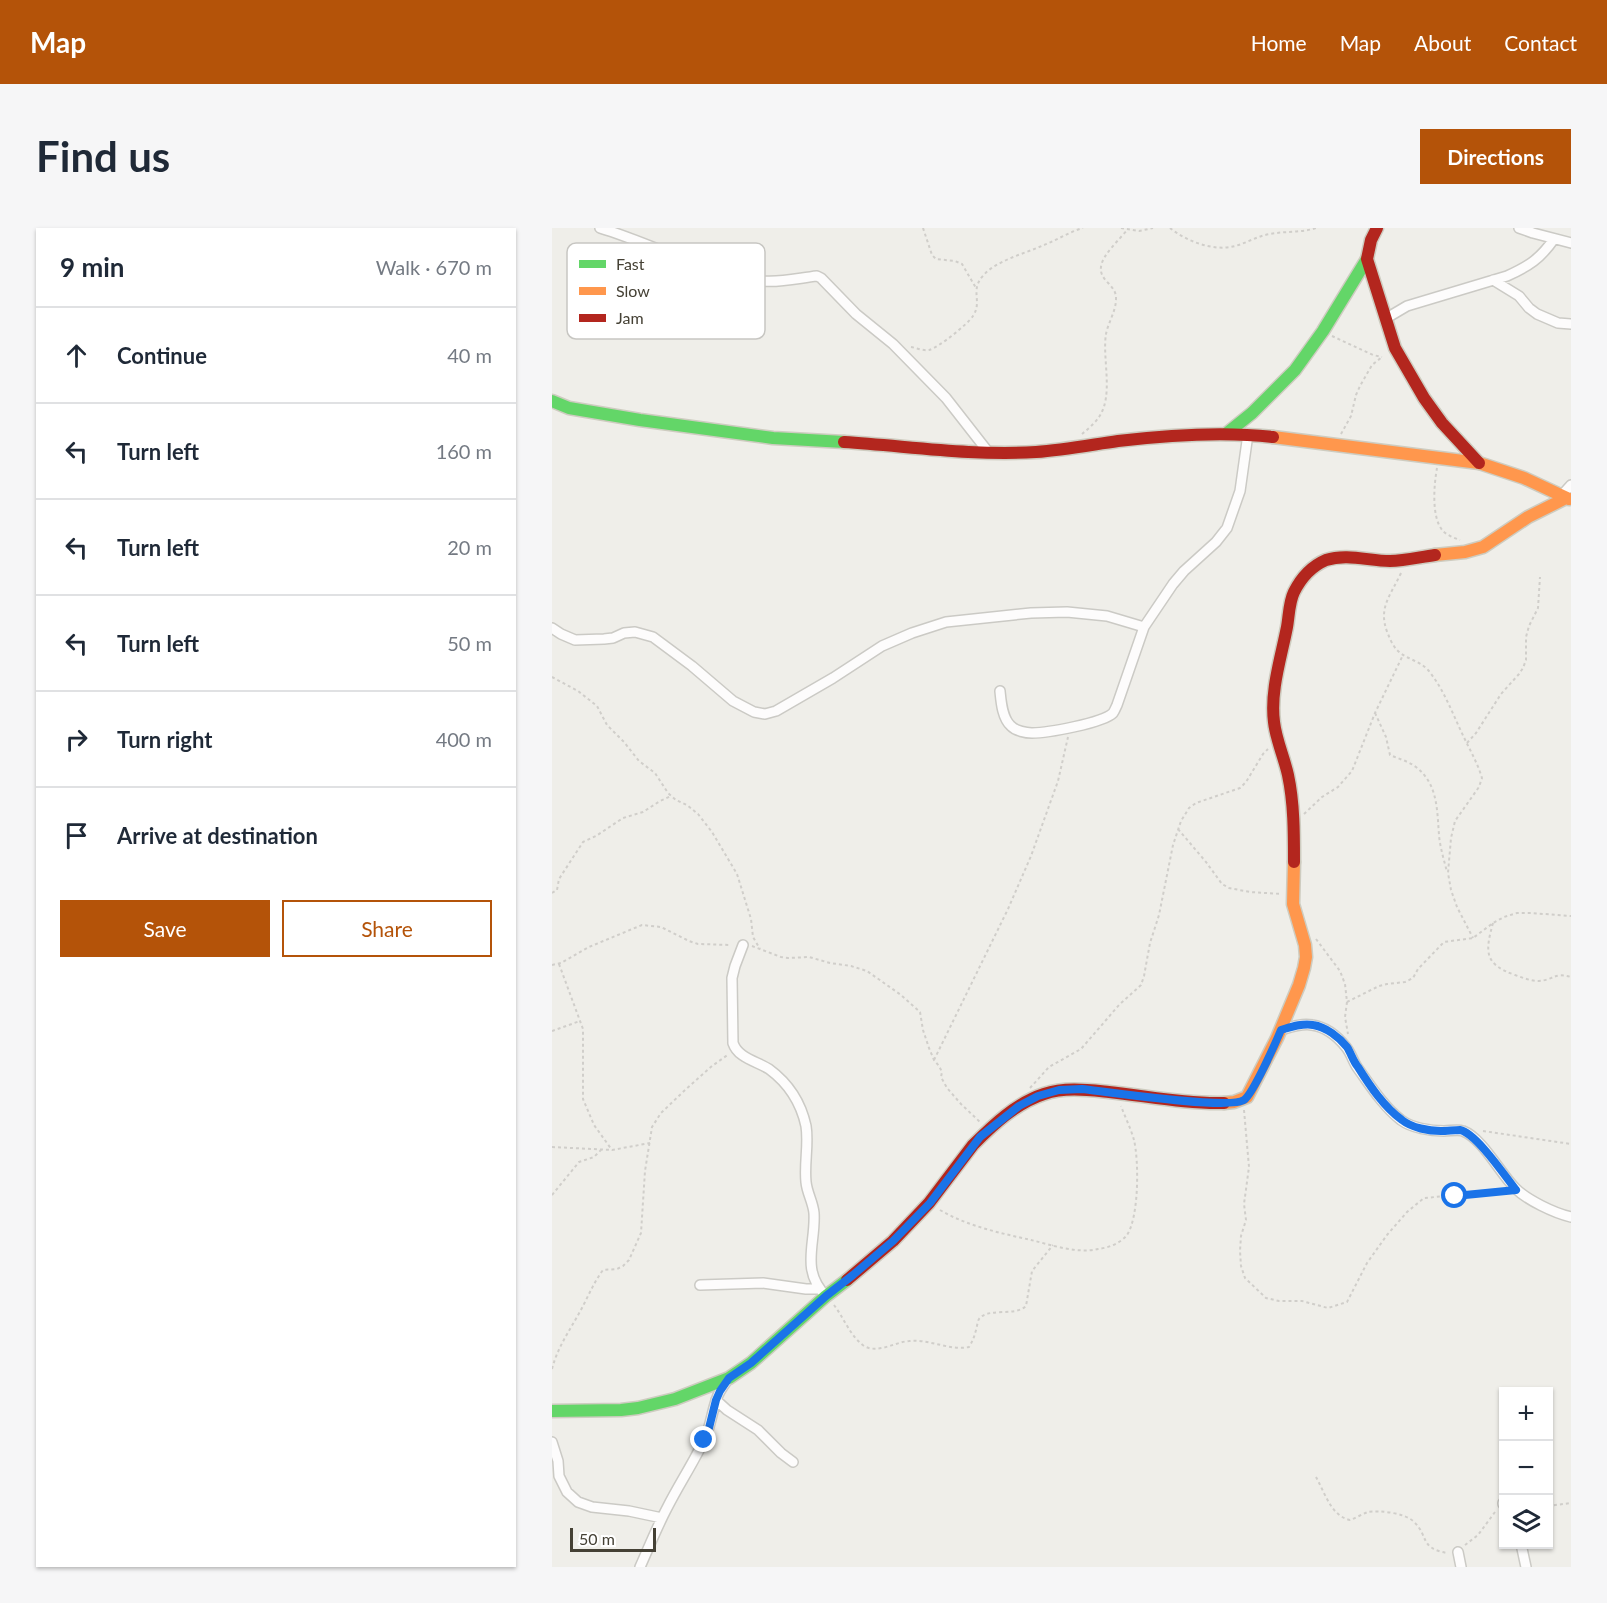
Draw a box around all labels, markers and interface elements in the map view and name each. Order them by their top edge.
text: Map [30,25,86,59]
text: Home [1251,30,1307,55]
text: Map [1340,30,1381,55]
text: About [1414,30,1471,55]
text: Contact [1504,30,1577,55]
button: Directions [1420,129,1571,184]
text: Find us [36,131,170,181]
legend [567,243,765,339]
text: 9 min [60,251,124,283]
text: Fast [616,254,645,273]
text: Walk · 670 m [376,255,492,279]
text: Slow [616,281,650,300]
text: Jam [616,308,644,327]
icon: ahead [60,339,93,372]
text: Continue [117,342,207,369]
text: 40 m [447,343,492,367]
icon: left [60,435,93,468]
text: Turn left [117,438,199,465]
text: 160 m [436,439,492,463]
icon: left [60,531,93,564]
text: Turn left [117,534,199,561]
text: 20 m [447,535,492,559]
icon: left [60,627,93,660]
text: Turn left [117,630,199,657]
text: 50 m [447,631,492,655]
icon: right [60,723,93,756]
text: Turn right [117,726,212,753]
text: 400 m [436,727,492,751]
icon: arrive [60,819,93,852]
text: Arrive at destination [117,822,318,849]
button: Save [60,900,270,957]
button: Share [282,900,492,957]
route start [1441,1182,1467,1208]
map controls [1499,1387,1553,1549]
button: + [1499,1387,1553,1441]
route end [690,1426,716,1452]
button: − [1499,1441,1553,1495]
button: layers [1499,1495,1553,1549]
scale bar [570,1525,656,1552]
text: 50 m [579,1529,615,1548]

